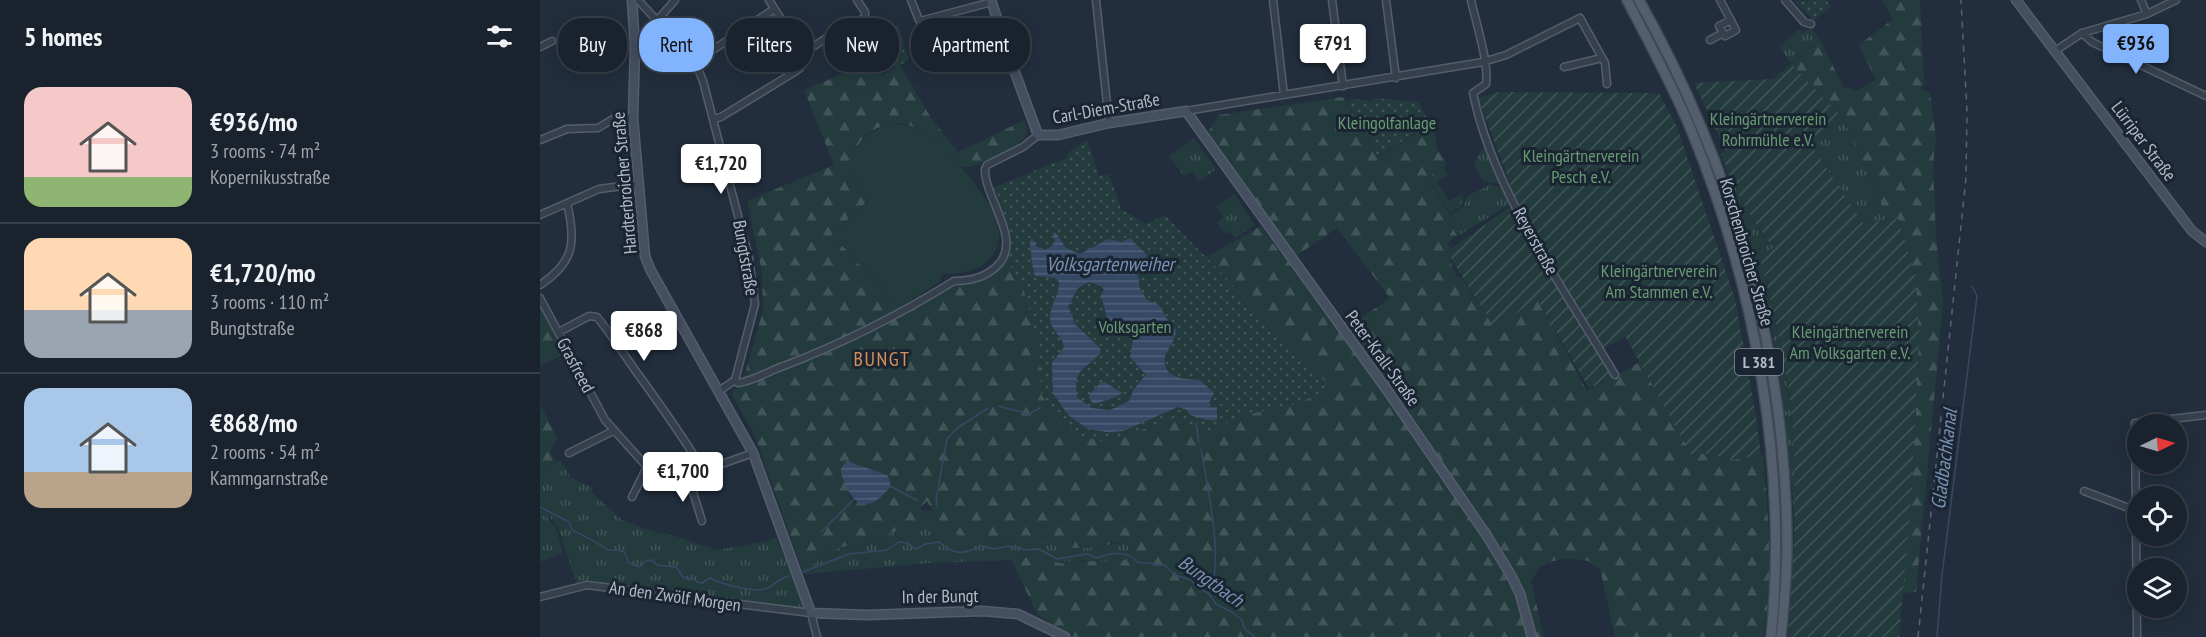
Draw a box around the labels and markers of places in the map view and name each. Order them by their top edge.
pin: €791 [1297,24,1369,75]
pin: €936 [2100,24,2172,75]
pin: €1,720 [672,144,770,195]
pin: €868 [608,311,680,362]
pin: €1,700 [634,452,732,503]

